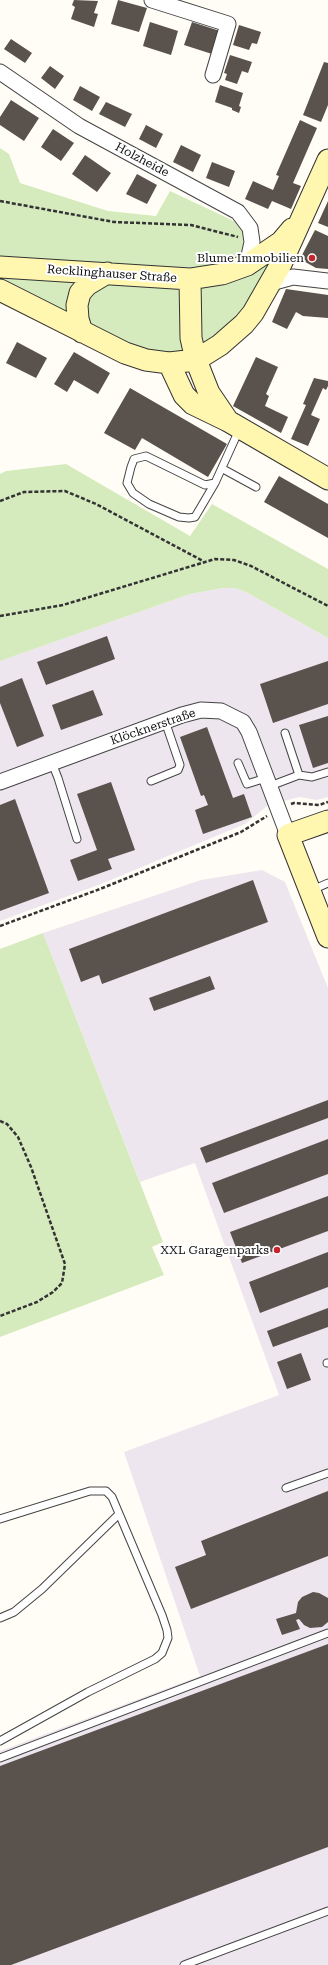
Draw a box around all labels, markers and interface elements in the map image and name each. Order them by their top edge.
street label: Holzheide [113,140,171,180]
place label: Blume Immobilien [197,251,304,265]
marker: Blume Immobilien [307,253,317,263]
street label: Recklinghauser Straße [47,262,177,286]
street label: Klöcknerstraße [109,706,197,748]
place label: XXL Garagenparks [160,1243,269,1257]
marker: XXL Garagenparks [272,1245,282,1255]

